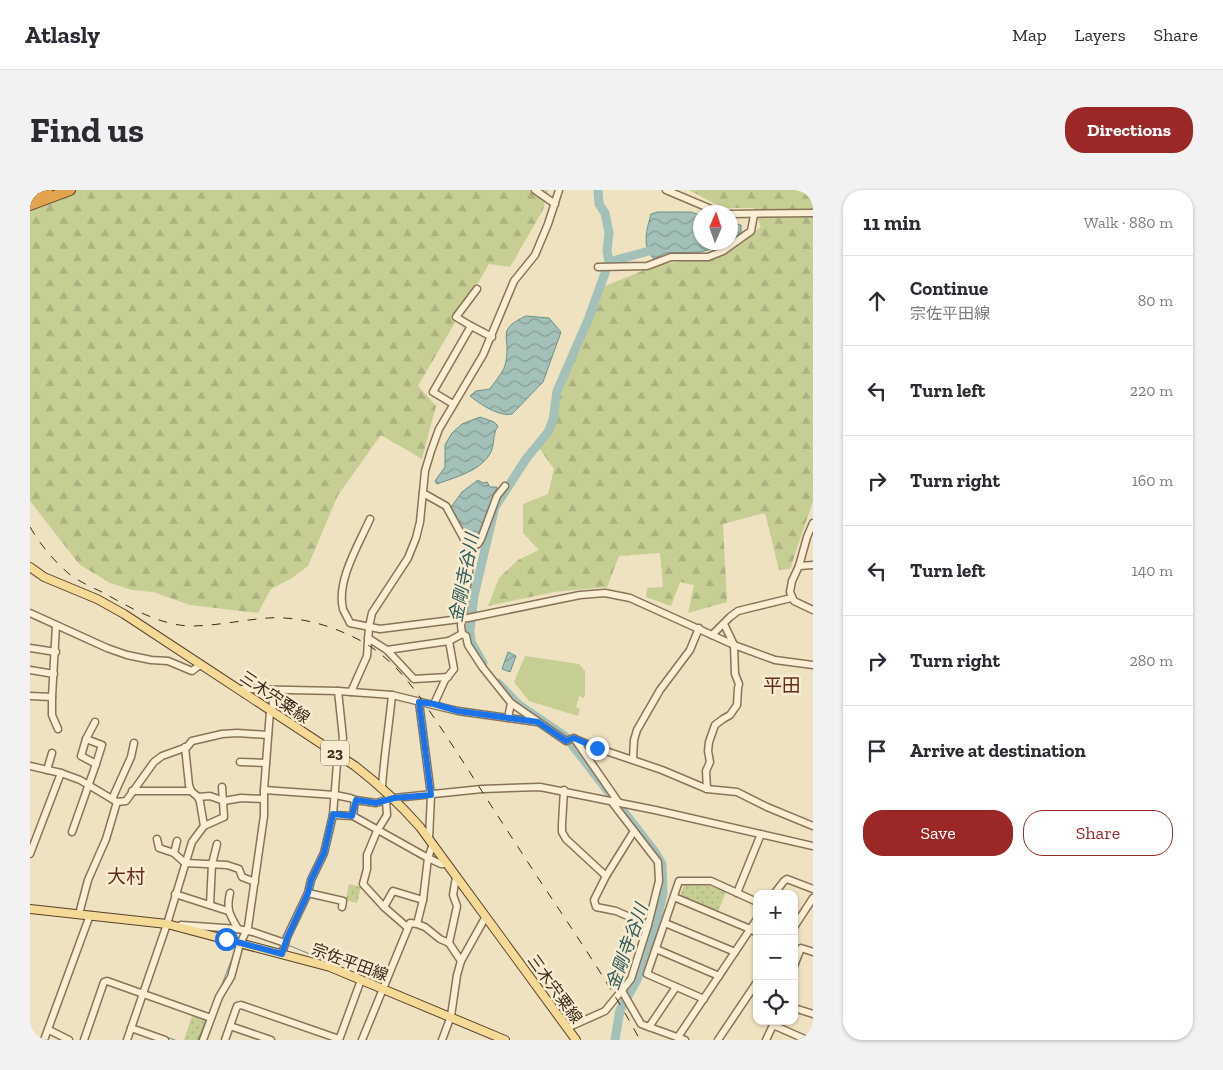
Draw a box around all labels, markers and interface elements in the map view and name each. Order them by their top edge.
text: Atlasly [25,20,100,49]
text: Map [1012,24,1047,46]
text: Layers [1075,24,1126,46]
text: Share [1154,24,1198,46]
button: Directions [1065,107,1193,153]
text: Find us [30,109,144,151]
north arrow [693,205,738,250]
text: 11 min [863,210,921,235]
text: Walk · 880 m [1084,213,1173,232]
text: Continue [910,277,988,300]
icon: ahead [863,287,891,315]
text: 80 m [1138,291,1173,310]
text: 宗佐平田線 [910,304,990,323]
icon: left [863,377,891,405]
text: Turn left [910,379,985,402]
text: 220 m [1130,381,1173,400]
icon: right [863,467,891,495]
text: Turn right [910,469,1000,492]
text: 160 m [1132,471,1173,490]
water label: 金剛寺谷川 [445,530,484,624]
icon: left [863,557,891,585]
text: Turn left [910,559,985,582]
text: 140 m [1132,561,1173,580]
icon: right [863,647,891,675]
text: Turn right [910,649,1000,672]
text: 280 m [1129,651,1173,670]
street label: 三木宍粟線 [237,667,313,727]
district label: 平田 [763,674,801,697]
route end [586,737,609,760]
icon: arrive [863,737,891,765]
text: Arrive at destination [910,739,1086,762]
road number: 23 [321,740,349,766]
button: Save [863,810,1013,856]
button: Share [1023,810,1173,856]
district label: 大村 [107,865,145,888]
map controls [753,890,798,1025]
button: + [753,890,798,935]
water label: 金剛寺谷川 [601,899,653,993]
route start [215,928,238,951]
button: − [753,935,798,980]
street label: 宗佐平田線 [309,939,391,985]
street label: 三木宍粟線 [524,951,586,1027]
button: locate [753,980,798,1025]

